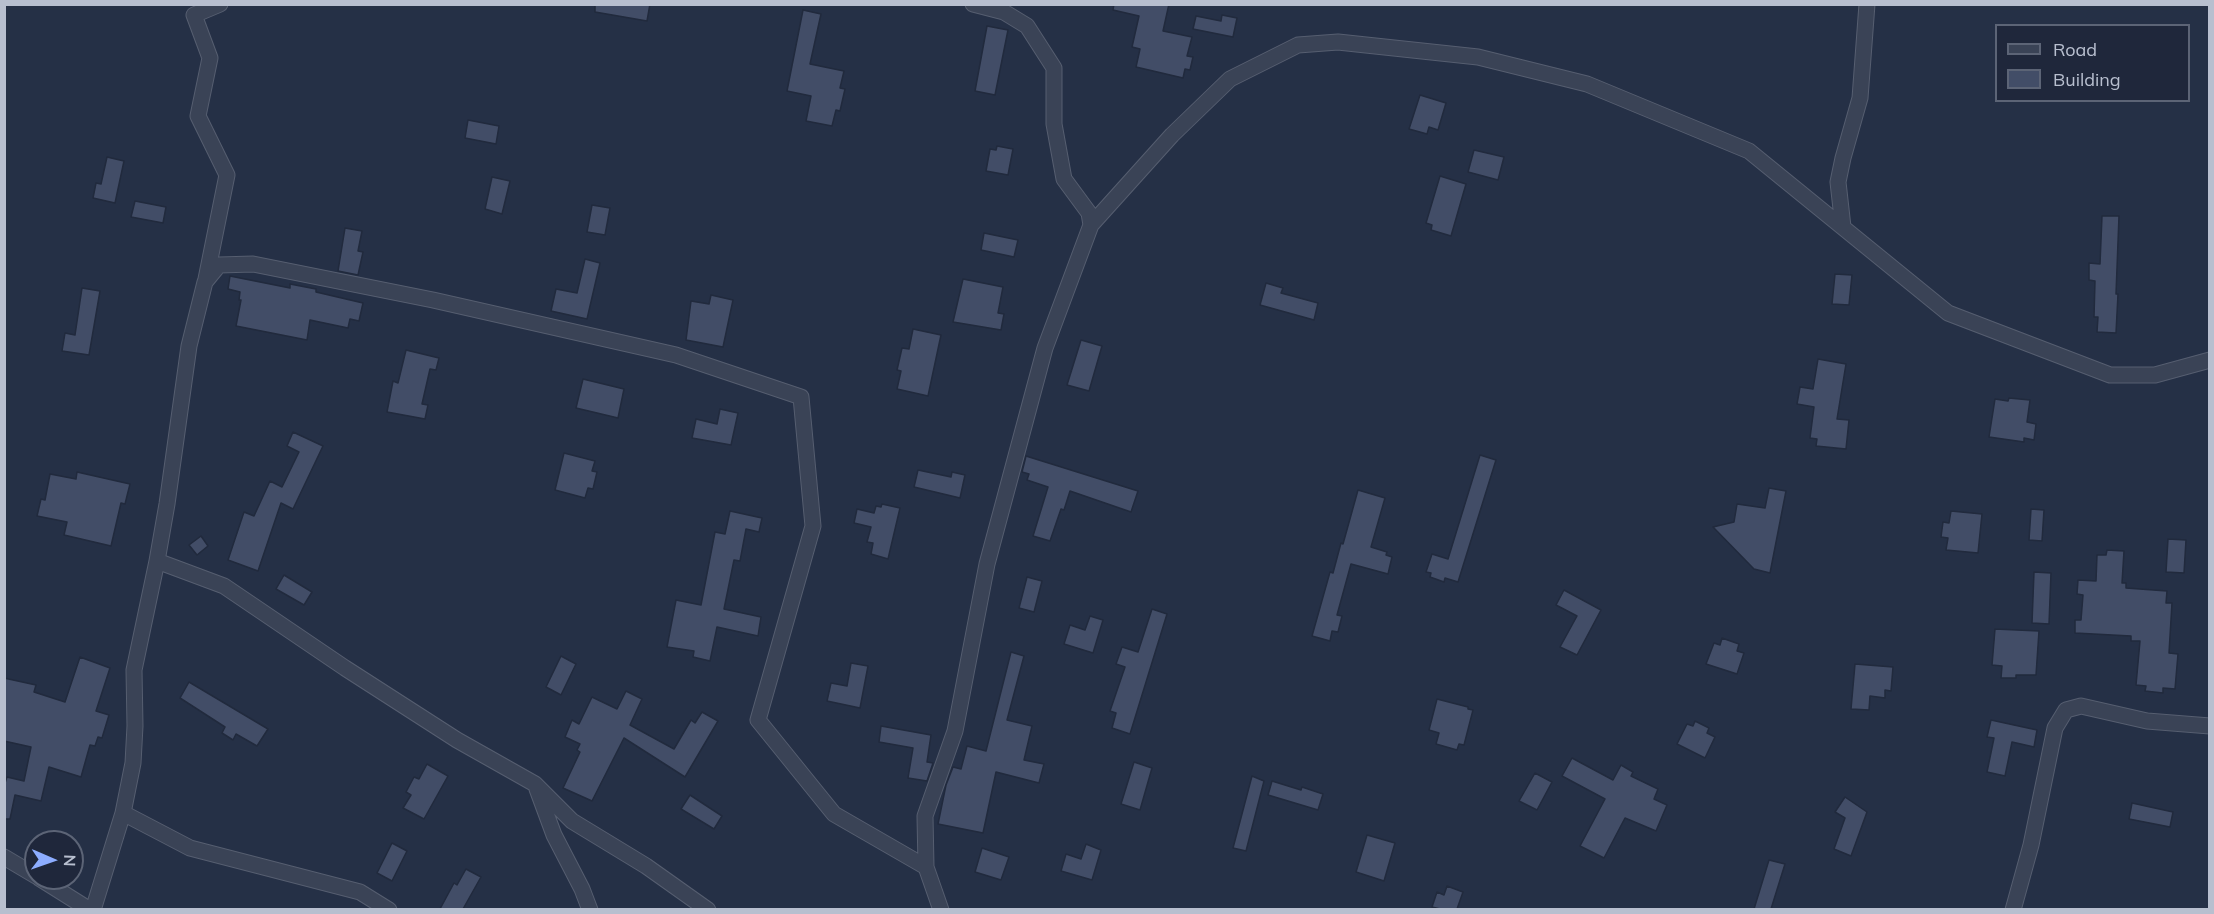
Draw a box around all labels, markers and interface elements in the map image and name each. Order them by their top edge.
legend [1995,24,2190,102]
text: Road [2053,38,2097,61]
text: Building [2053,68,2121,91]
north arrow [24,830,84,890]
text: N [60,854,80,867]

